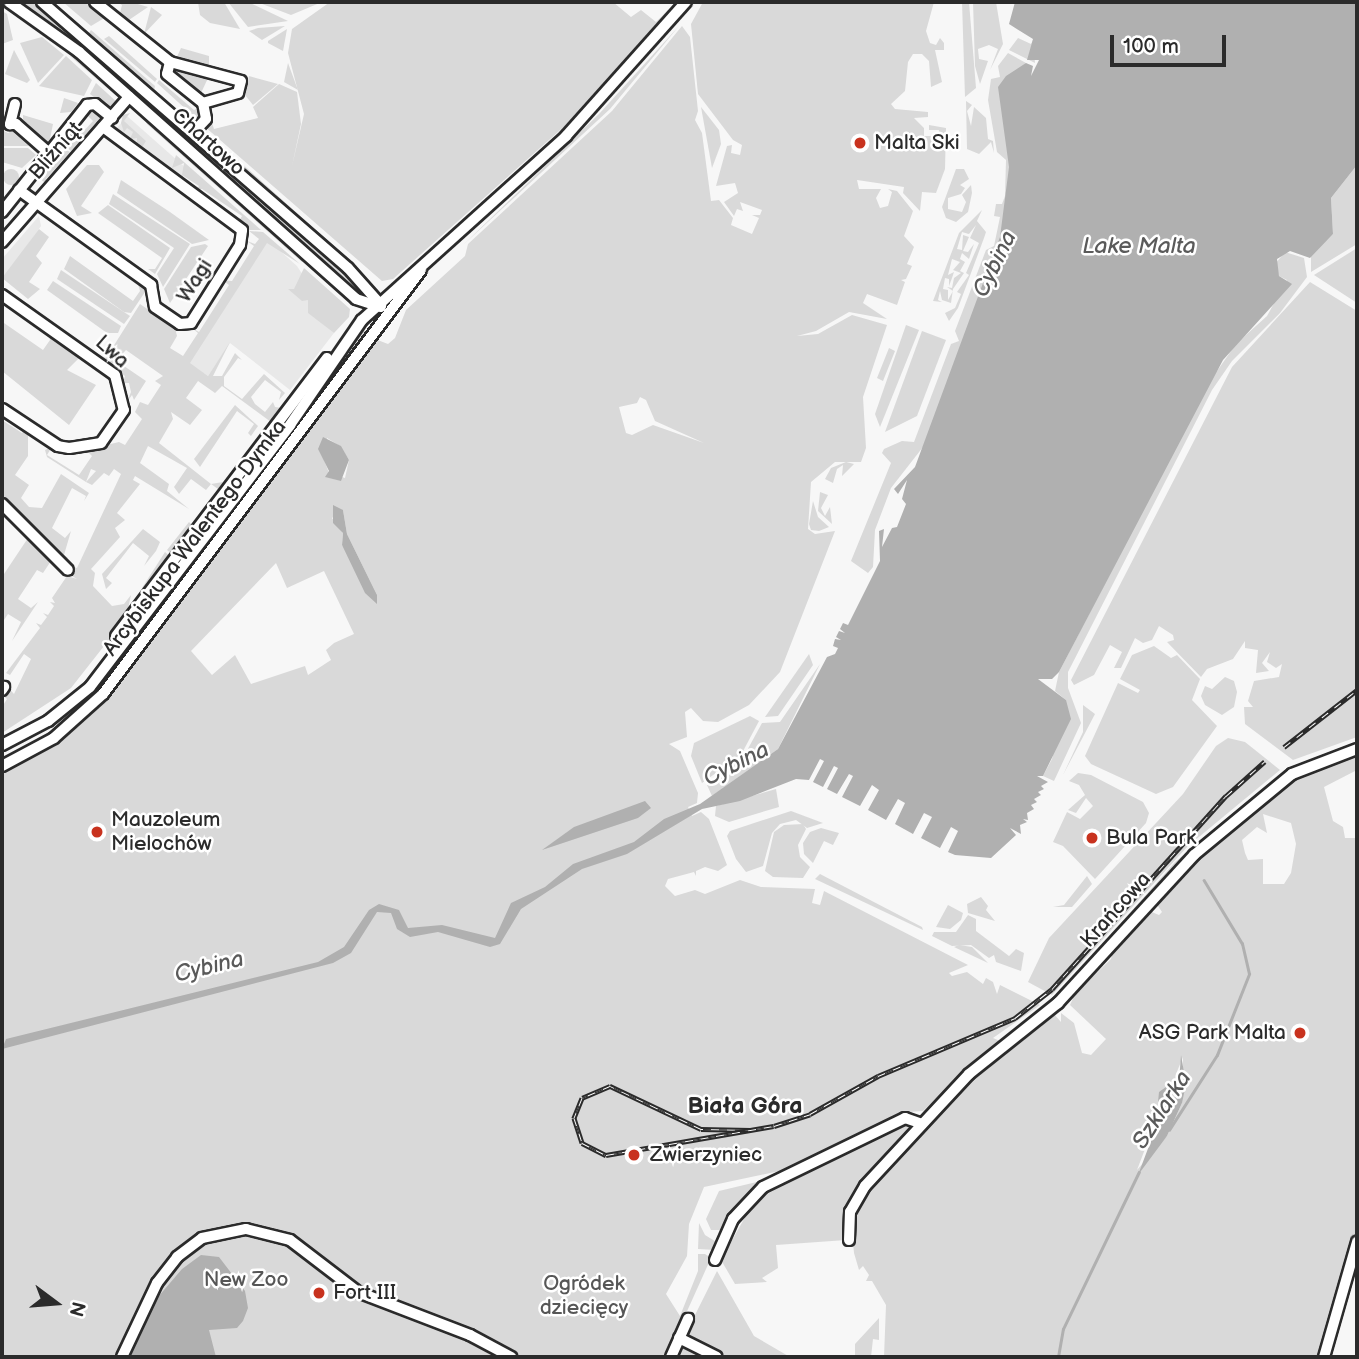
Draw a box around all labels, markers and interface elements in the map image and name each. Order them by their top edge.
scale bar [1114,21,1230,65]
text: 100 m [1123,34,1179,59]
street label: Chartowo [166,103,250,181]
street label: Bliźniąt [24,117,88,185]
place label: Malta Ski [874,130,960,156]
marker: Malta Ski [852,135,868,151]
water label: Cybina [967,226,1023,302]
water label: Lake Malta [1082,232,1196,260]
street label: Wagi [172,254,218,308]
street label: Lwa [90,330,134,374]
street label: Arcybiskupa Walentego Dymka [98,415,292,661]
water label: Cybina [698,736,774,792]
place label: Mauzoleum Mielochów [111,807,220,857]
marker: Mauzoleum Mielochów [89,824,105,840]
place label: Bula Park [1106,825,1196,851]
marker: Bula Park [1084,830,1100,846]
street label: Krańcowa [1076,867,1156,953]
water label: Cybina [171,945,247,989]
place label: ASG Park Malta [1139,1020,1286,1046]
marker: ASG Park Malta [1292,1025,1308,1041]
water label: Szklarka [1127,1066,1197,1154]
district label: Biała Góra [688,1092,802,1120]
place label: Zwierzyniec [650,1142,762,1168]
marker: Zwierzyniec [624,1145,644,1165]
park label: New Zoo [204,1267,288,1293]
north arrow [21,1268,91,1338]
park label: Ogródek dziecięcy [540,1271,628,1321]
place label: Fort III [333,1280,396,1306]
marker: Fort III [311,1285,327,1301]
text: N [64,1299,90,1319]

